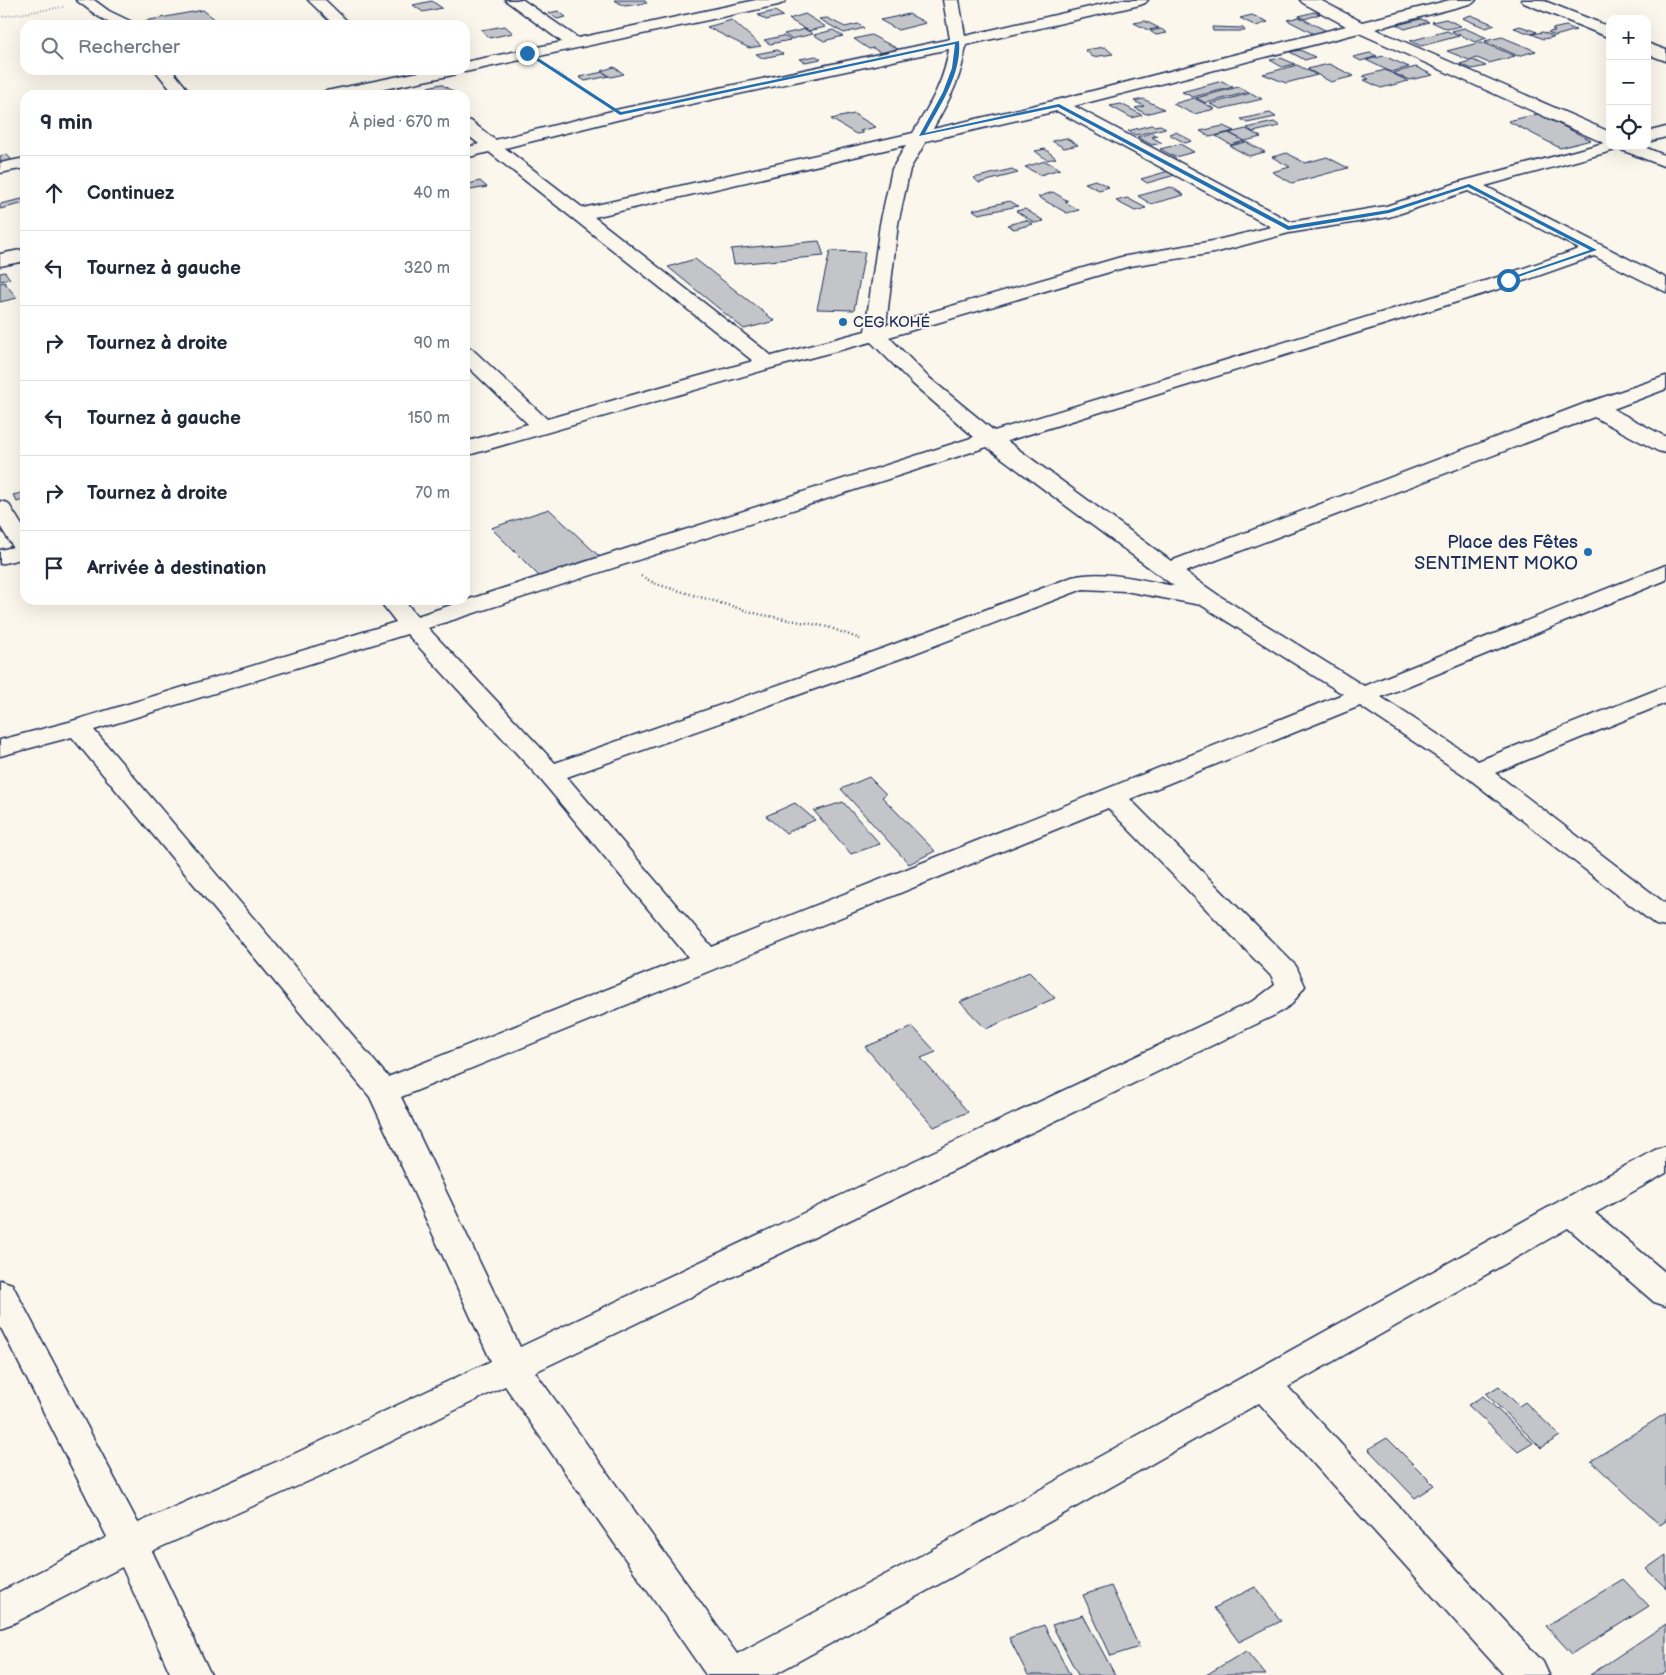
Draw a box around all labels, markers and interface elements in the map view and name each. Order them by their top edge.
map controls [1606,15,1651,150]
button: + [1606,15,1651,60]
search box [20,20,470,75]
icon: search [38,34,66,62]
text: Rechercher [78,36,180,59]
route end [516,42,539,65]
button: − [1606,60,1651,105]
button: locate [1606,105,1651,150]
text: 9 min [40,110,93,135]
text: À pied · 670 m [349,113,450,132]
icon: ahead [40,179,68,207]
text: Continuez [87,182,174,205]
text: 40 m [413,184,450,203]
icon: left [40,254,68,282]
text: Tournez à gauche [87,257,241,280]
text: 320 m [404,259,450,278]
route start [1497,269,1520,292]
place label: CEG KOHÉ [853,313,930,332]
marker: CEG KOHÉ [837,316,849,328]
icon: right [40,329,68,357]
text: Tournez à droite [87,332,228,355]
text: 90 m [414,334,450,353]
icon: left [40,404,68,432]
text: Tournez à gauche [87,407,241,430]
text: 150 m [408,409,450,428]
icon: right [40,479,68,507]
text: Tournez à droite [87,482,228,505]
text: 70 m [415,484,450,503]
place label: Place des Fêtes SENTIMENT MOKO [1414,532,1578,574]
marker: Place des Fêtes SENTIMENT MOKO [1582,546,1594,558]
icon: arrive [40,554,68,582]
text: Arrivée à destination [87,557,266,580]

